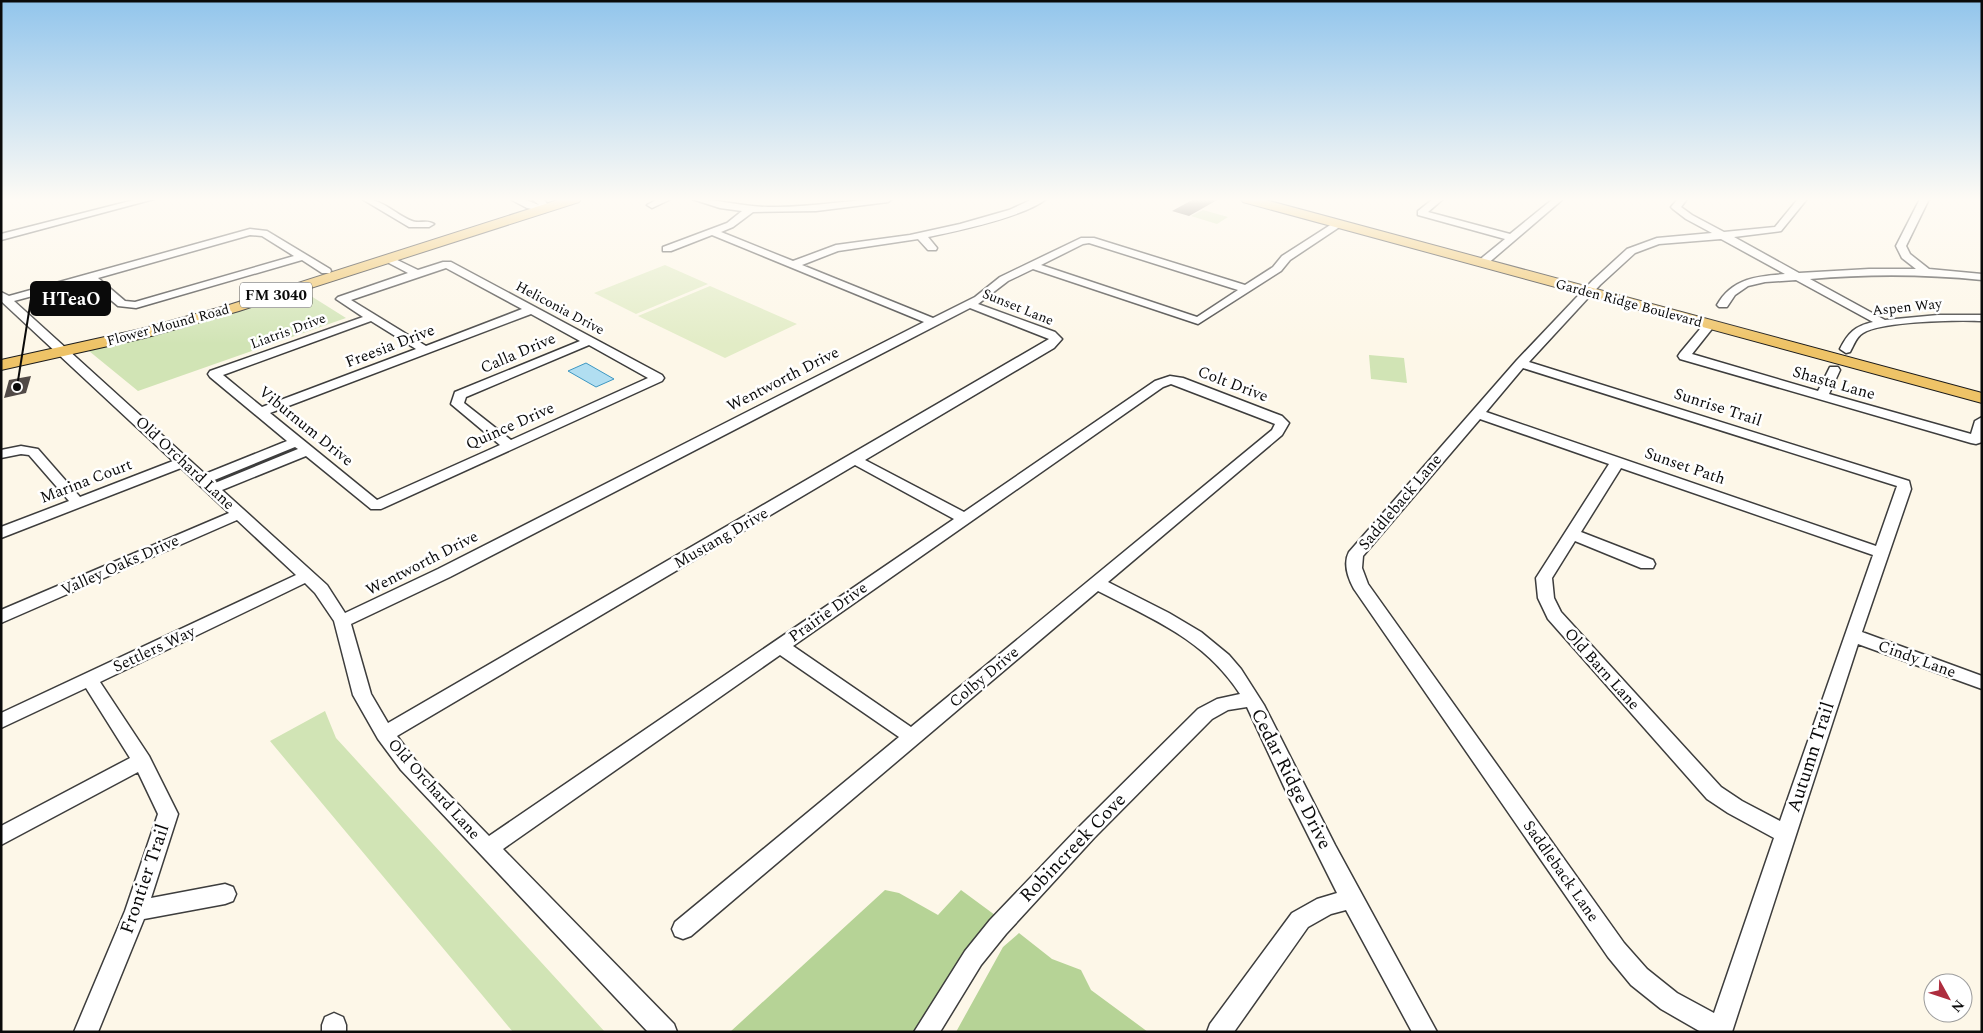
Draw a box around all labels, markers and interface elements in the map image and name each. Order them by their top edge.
street label: Garden Ridge Boulevard [1553,273,1705,333]
street label: Heliconia Drive [512,276,608,340]
callout: HTeaO [31,282,110,315]
road number: FM 3040 [240,282,312,308]
street label: Sunset Lane [979,283,1057,331]
text: HTeaO [41,286,101,313]
street label: Aspen Way [1871,293,1944,321]
street label: Flower Mound Road [104,298,232,351]
street label: Liatris Drive [247,308,329,354]
street label: Freesia Drive [342,318,438,374]
street label: Calla Drive [477,326,559,380]
street label: Wentworth Drive [723,340,843,418]
street label: Colt Drive [1194,360,1272,408]
street label: Shasta Lane [1790,360,1878,406]
street label: Viburnum Drive [253,380,359,472]
street label: Sunrise Trail [1671,382,1765,432]
street label: Quince Drive [462,396,558,456]
street label: Old Orchard Lane [130,410,240,516]
street label: Sunset Path [1641,441,1729,491]
street label: Saddleback Lane [1352,449,1448,555]
street label: Marina Court [36,452,136,510]
street label: Mustang Drive [669,501,773,575]
street label: Wentworth Drive [362,524,482,602]
street label: Valley Oaks Drive [57,528,183,602]
street label: Prairie Drive [784,576,872,648]
street label: Settlers Way [109,619,200,679]
street label: Old Barn Lane [1558,622,1646,716]
street label: Cindy Lane [1875,634,1959,684]
street label: Colby Drive [944,641,1024,713]
street label: Autumn Trail [1779,698,1843,816]
street label: Cedar Ridge Drive [1243,703,1339,855]
street label: Old Orchard Lane [382,733,486,845]
street label: Robincreek Cove [1013,786,1133,910]
street label: Saddleback Lane [1517,815,1605,927]
street label: Frontier Trail [113,820,177,938]
north arrow [1923,973,1973,1023]
text: N [1946,995,1969,1017]

